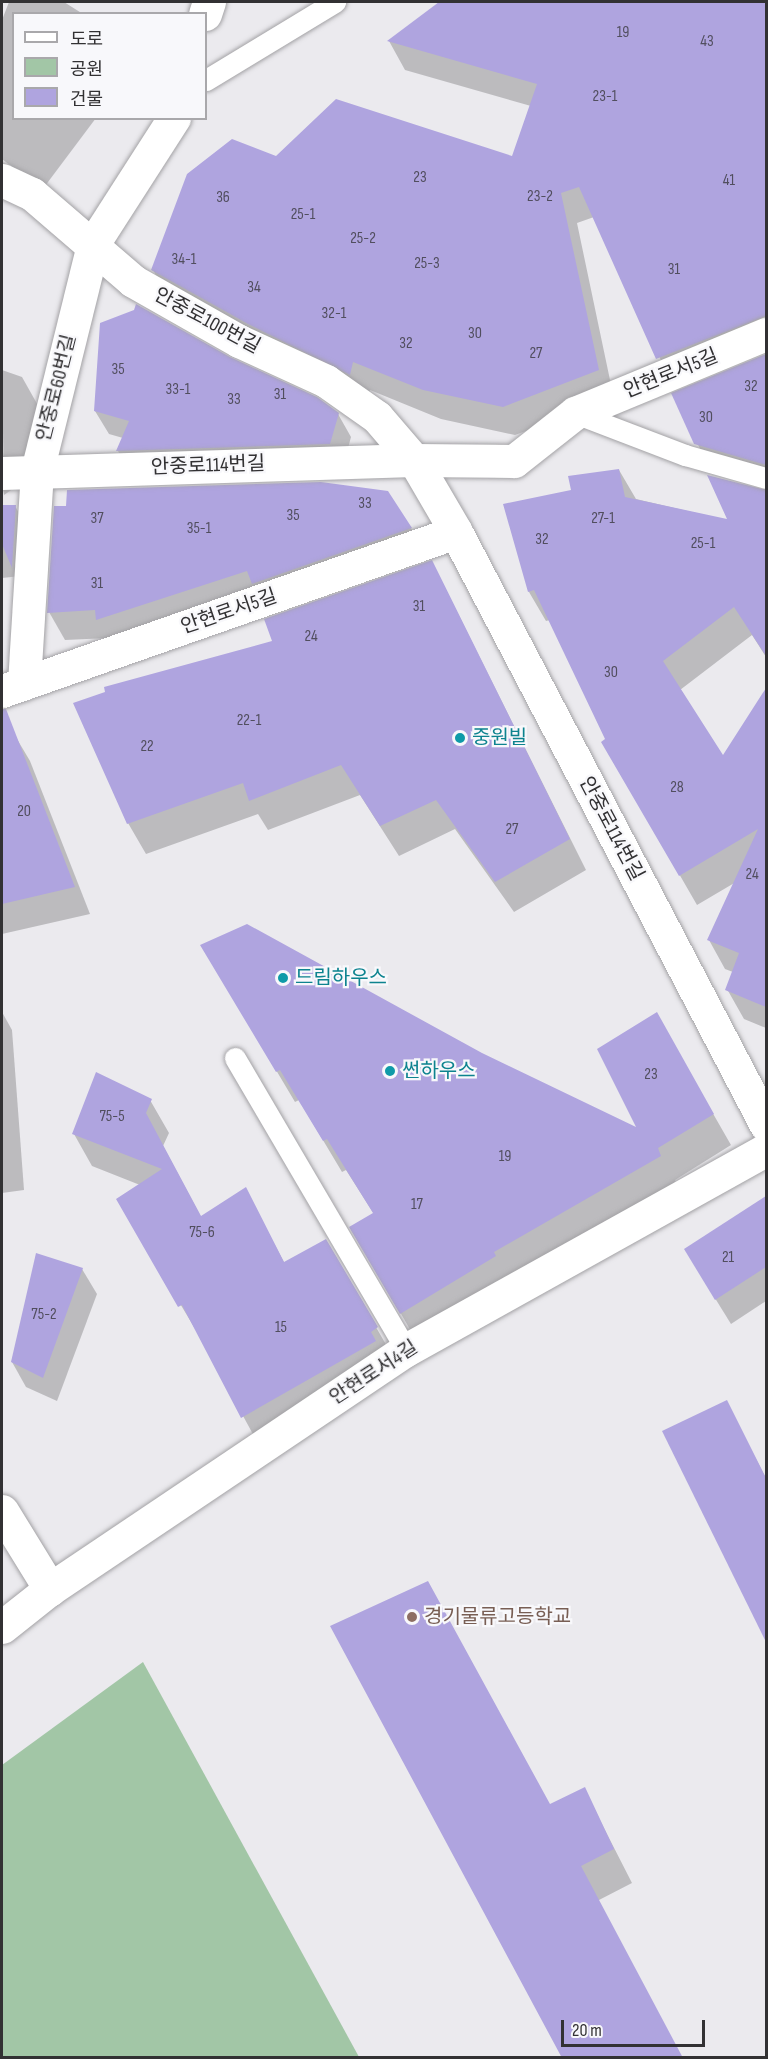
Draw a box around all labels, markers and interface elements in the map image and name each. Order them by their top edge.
legend [12,12,207,120]
house number: 19 [617,23,629,43]
text: 도로 [70,29,103,50]
house number: 43 [700,32,714,52]
text: 공원 [70,59,103,80]
house number: 23-1 [593,87,617,107]
text: 건물 [70,89,103,110]
house number: 23 [413,168,427,188]
house number: 41 [723,171,735,191]
house number: 23-2 [527,187,553,207]
house number: 36 [216,188,230,208]
house number: 25-1 [291,205,315,225]
house number: 25-2 [350,229,376,249]
house number: 34-1 [172,250,196,270]
house number: 25-3 [414,254,440,274]
house number: 31 [668,260,680,280]
house number: 34 [247,278,261,298]
street label: 안중로100번길 [150,283,264,359]
house number: 32-1 [322,304,346,324]
house number: 30 [468,324,482,344]
street label: 안중로60번길 [32,332,82,444]
house number: 32 [399,334,413,354]
house number: 27 [529,344,543,364]
street label: 안현로서5길 [620,344,722,404]
house number: 35 [111,360,125,380]
house number: 32 [744,377,758,397]
house number: 33-1 [166,380,190,400]
house number: 31 [274,385,286,405]
house number: 33 [227,390,241,410]
house number: 30 [699,408,713,428]
street label: 안중로114번길 [150,452,266,480]
house number: 33 [358,494,372,514]
house number: 35 [286,506,300,526]
house number: 37 [90,509,104,529]
house number: 27-1 [591,509,615,529]
house number: 35-1 [187,519,211,539]
house number: 32 [535,530,549,550]
house number: 25-1 [691,534,715,554]
house number: 31 [91,574,103,594]
street label: 안현로서5길 [178,584,280,640]
house number: 31 [413,597,425,617]
house number: 24 [304,627,318,647]
house number: 30 [604,663,618,683]
house number: 22-1 [237,711,261,731]
place label: 중원빌 [472,726,527,750]
marker: 중원빌 [453,731,467,745]
house number: 22 [140,737,154,757]
street label: 안중로114번길 [574,773,648,885]
house number: 28 [670,778,684,798]
house number: 20 [17,802,31,822]
house number: 27 [505,820,519,840]
house number: 24 [745,865,759,885]
place label: 드림하우스 [295,966,387,990]
marker: 드림하우스 [276,971,290,985]
place label: 썬하우스 [402,1059,476,1083]
marker: 썬하우스 [383,1064,397,1078]
house number: 23 [644,1065,658,1085]
house number: 75-5 [99,1107,125,1127]
house number: 19 [499,1147,511,1167]
house number: 17 [411,1195,423,1215]
house number: 75-6 [189,1223,215,1243]
house number: 21 [722,1248,734,1268]
house number: 75-2 [31,1305,57,1325]
house number: 15 [275,1318,287,1338]
street label: 안현로서4길 [325,1336,423,1410]
place label: 경기물류고등학교 [424,1605,571,1629]
marker: 경기물류고등학교 [405,1610,419,1624]
scale bar [564,2008,708,2046]
text: 20 m [572,2020,602,2041]

